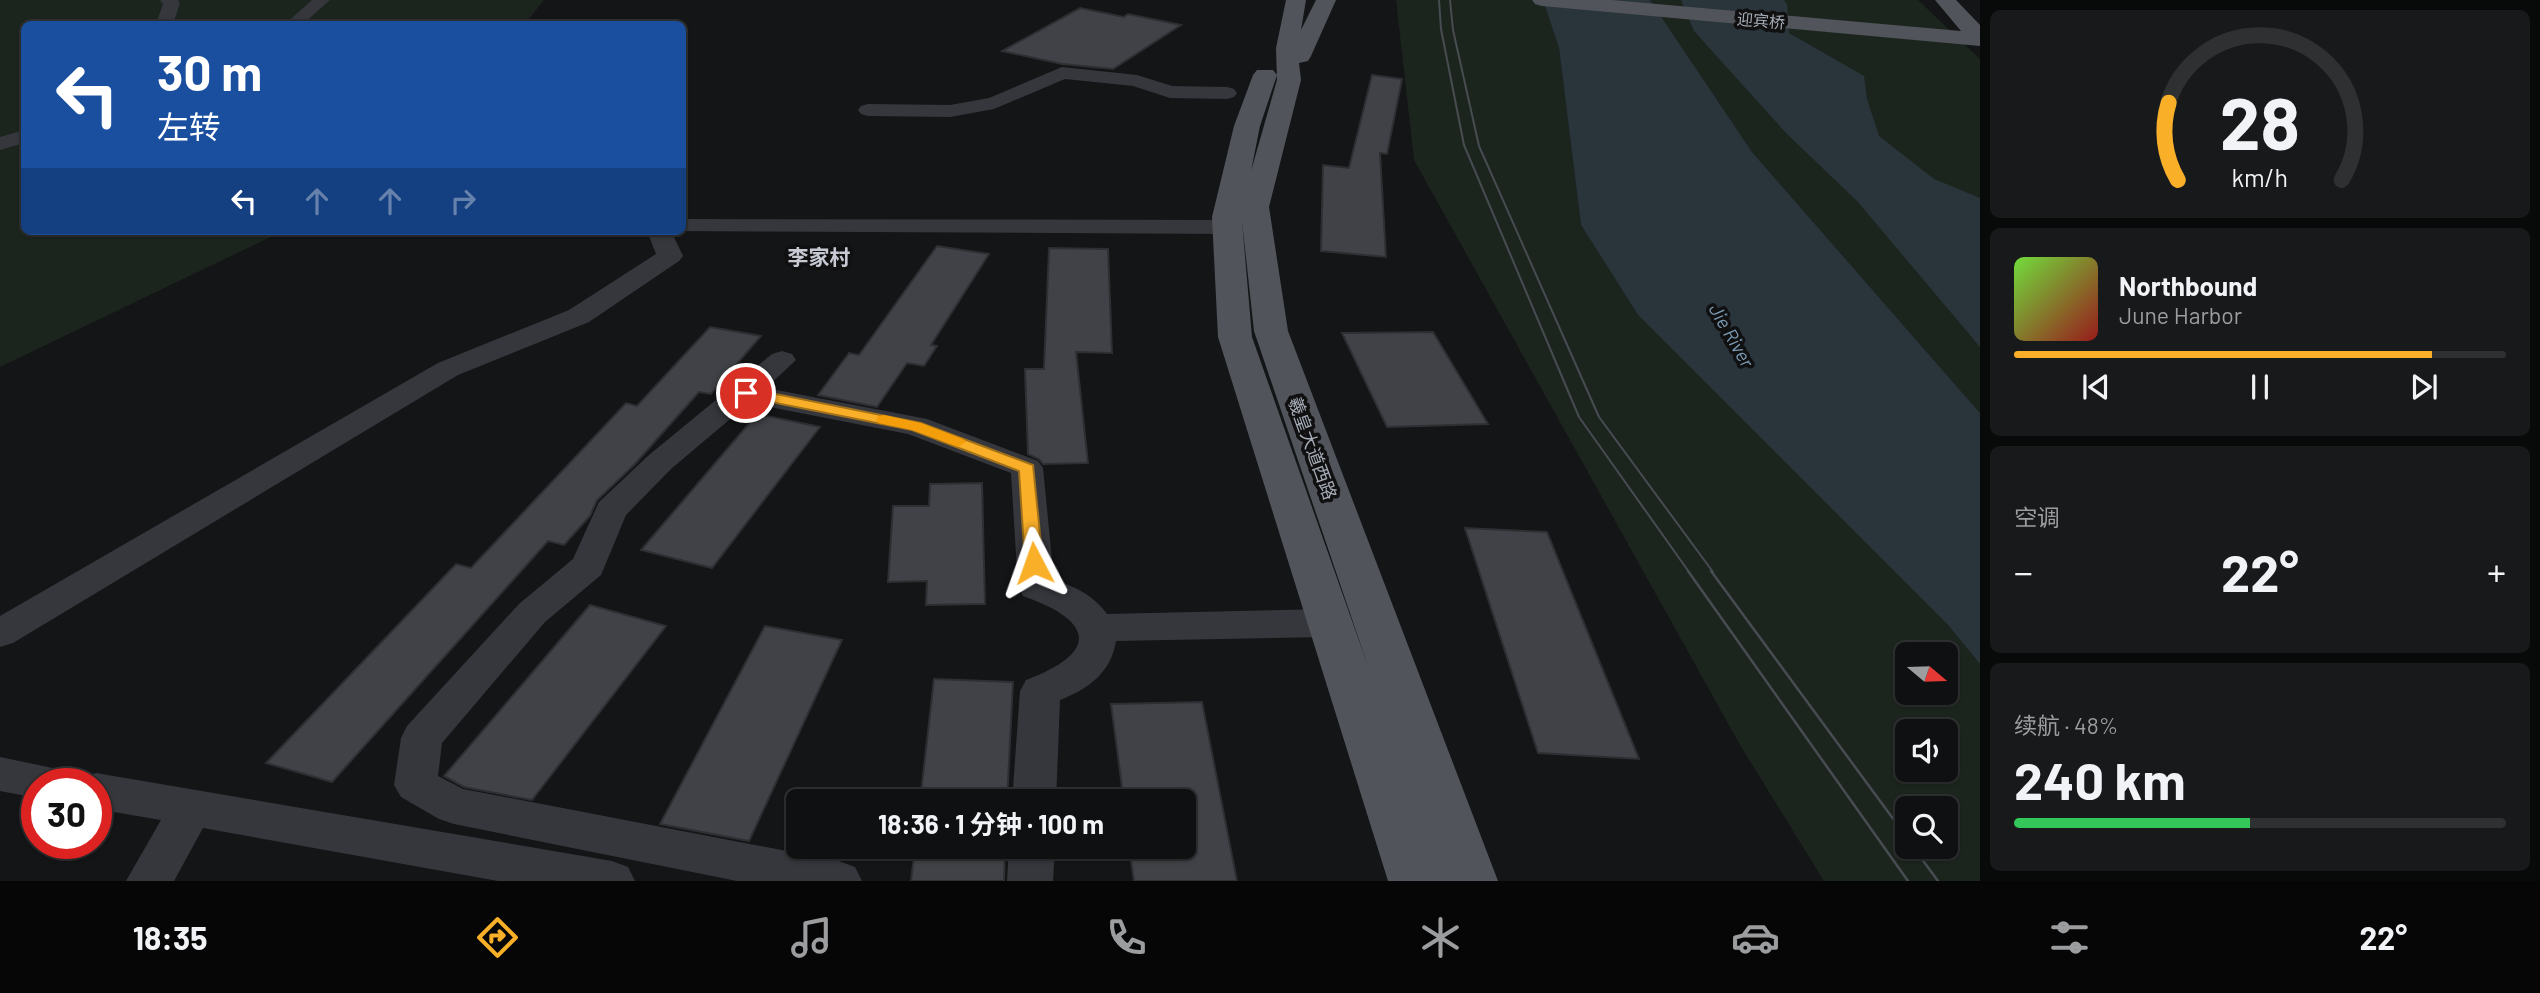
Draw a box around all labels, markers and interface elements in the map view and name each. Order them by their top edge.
street label: 迎宾桥 [1736,8,1786,32]
text: 30 m [157,42,262,101]
icon: left [42,49,133,140]
text: 28 [2220,77,2300,165]
text: 左转 [157,107,221,145]
text: km/h [2232,162,2288,192]
icon: left [225,182,263,220]
icon: ahead [298,182,336,220]
icon: ahead [371,182,409,220]
icon: right [444,182,482,220]
district label: 李家村 [788,244,851,269]
text: Northbound [2119,270,2257,301]
water label: Jie River [1705,299,1760,372]
text: June Harbor [2119,301,2242,329]
pin [716,363,776,423]
icon: previous [2077,368,2115,406]
icon: pause [2241,368,2279,406]
icon: next [2405,368,2443,406]
icon: arrive [727,374,765,412]
street label: 羲皇大道西路 [1284,393,1342,503]
text: 空调 [2014,503,2060,531]
position arrow [997,526,1071,600]
text: 22° [2221,540,2299,602]
text: − [2014,548,2033,594]
text: + [2487,548,2506,594]
north arrow [1895,642,1958,705]
map controls [1895,642,1958,859]
text: 续航 · 48% [2014,711,2118,739]
button: sound [1895,719,1958,782]
text: 240 km [2014,748,2186,810]
speed limit sign: 30 [21,768,112,859]
button: search [1895,796,1958,859]
text: 18:36 · 1 分钟 · 100 m [878,808,1104,839]
icon: directions [473,913,522,962]
icon: music [787,913,836,962]
icon: phone [1102,913,1151,962]
icon: climate [1416,913,1465,962]
icon: car [1731,913,1780,962]
icon: filters [2045,913,2094,962]
text: 18:35 [133,918,208,956]
text: 22° [2359,918,2407,956]

